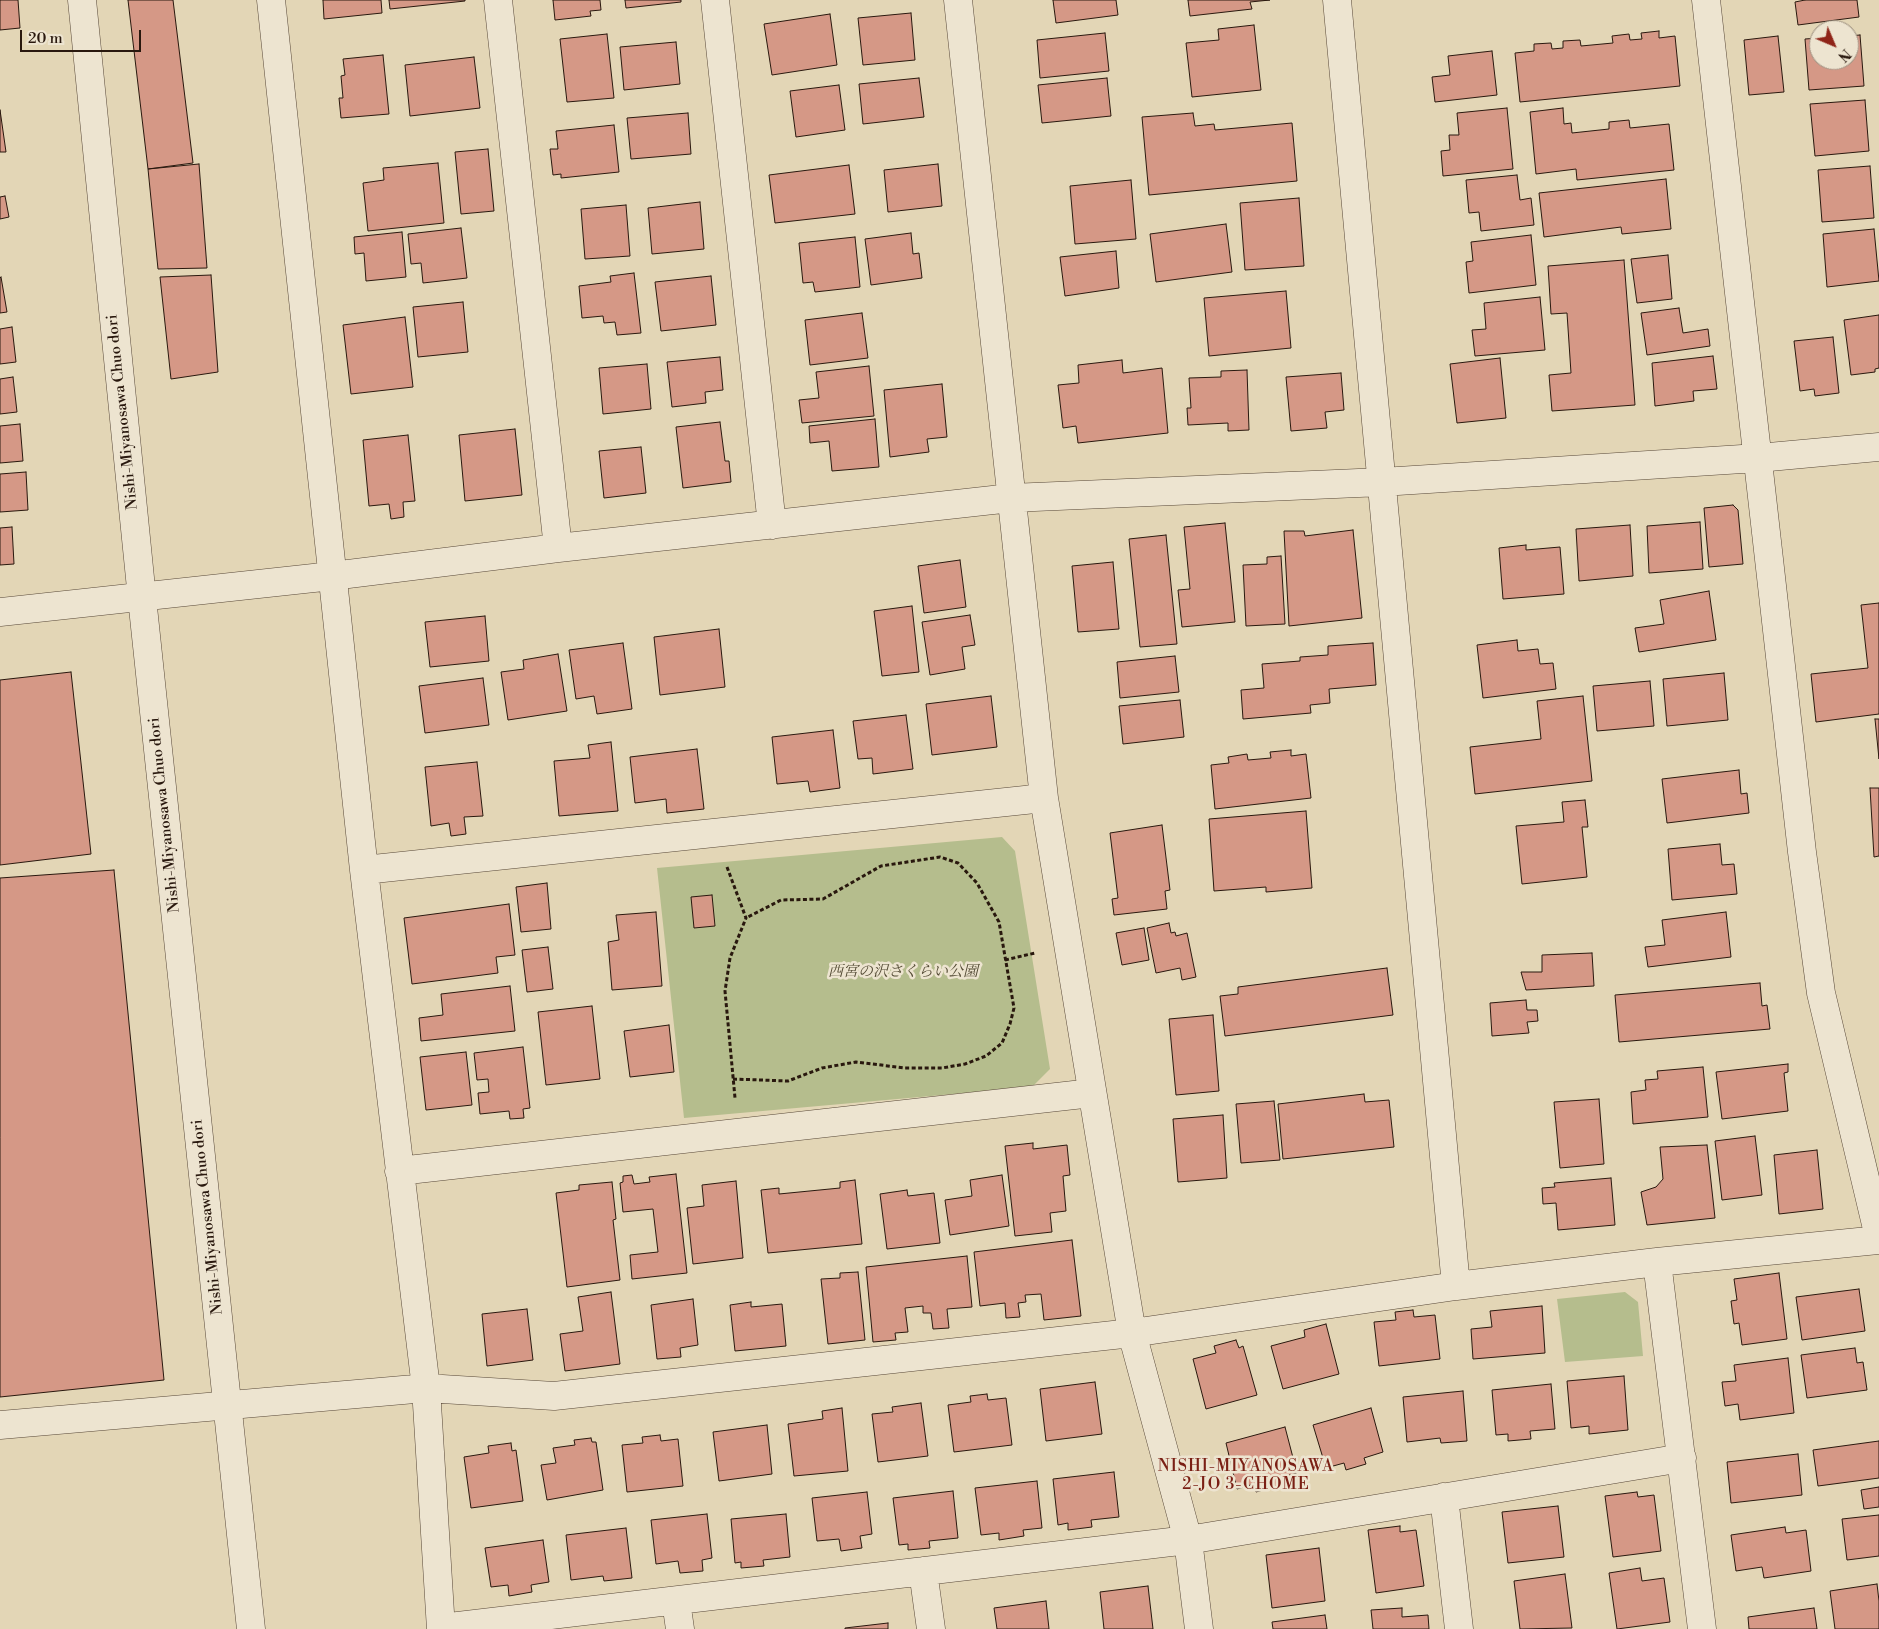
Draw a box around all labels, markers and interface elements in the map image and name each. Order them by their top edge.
scale bar [22,20,144,52]
north arrow [1809,20,1859,70]
text: 20 m [28,29,63,48]
text: N [1834,45,1854,65]
street label: Nishi-Miyanosawa Chuo dori [104,314,142,510]
street label: Nishi-Miyanosawa Chuo dori [146,717,184,913]
park label: 西宮の沢さくらい公園 [828,963,978,981]
street label: Nishi-Miyanosawa Chuo dori [189,1119,227,1315]
district label: NISHI-MIYANOSAWA 2-JO 3-CHOME [1156,1457,1336,1495]

